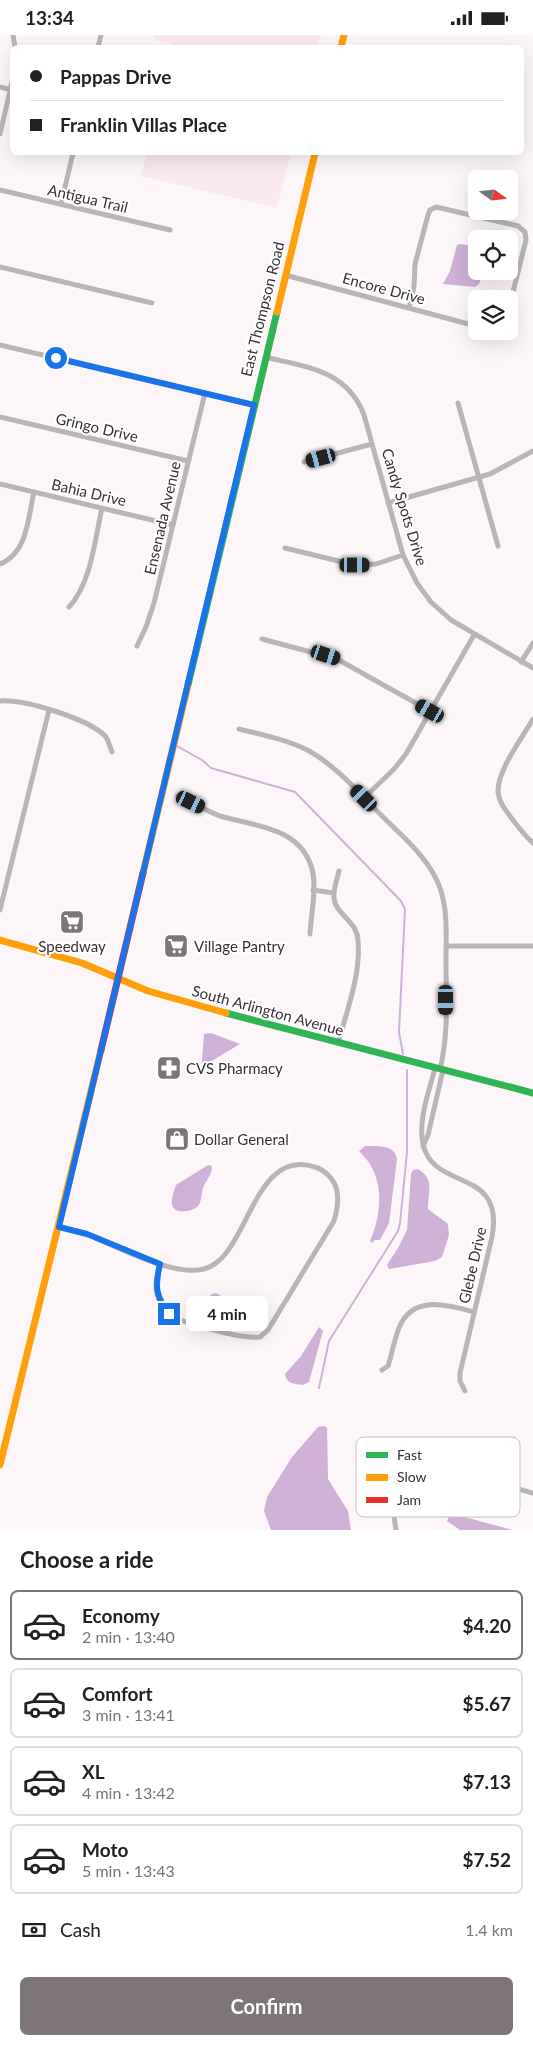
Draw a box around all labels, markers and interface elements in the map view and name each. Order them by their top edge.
text: 13:34 [25,6,74,29]
text: Pappas Drive [60,65,171,88]
text: Franklin Villas Place [60,113,227,136]
north arrow [468,170,518,220]
map controls [468,170,518,340]
street label: Antigua Trail [46,180,130,216]
button: locate [468,230,518,280]
street label: East Thompson Road [237,240,287,378]
street label: Encore Drive [341,268,427,308]
button: layers [468,290,518,340]
route start [45,347,67,369]
street label: Gringo Drive [54,409,140,445]
street label: Candy Spots Drive [379,446,431,568]
car [304,447,337,469]
street label: Ensenada Avenue [140,459,184,576]
street label: Bahia Drive [50,475,128,509]
car [340,558,370,573]
car [309,643,342,667]
car [413,697,446,725]
car [348,782,379,814]
car [174,789,207,815]
supermarket icon: Speedway [59,909,85,935]
supermarket icon: Village Pantry [163,933,189,959]
place label: Speedway [38,937,106,955]
place label: Village Pantry [194,937,285,955]
street label: South Arlington Avenue [190,981,346,1039]
car [438,985,453,1015]
pharmacy icon: CVS Pharmacy [156,1055,182,1081]
place label: CVS Pharmacy [186,1059,283,1077]
shop icon: Dollar General [164,1126,190,1152]
place label: Dollar General [194,1130,289,1148]
street label: Glebe Drive [454,1225,490,1305]
callout: 4 min [186,1297,269,1331]
route end [158,1303,180,1325]
text: 4 min [207,1304,247,1323]
legend [356,1437,520,1517]
text: Fast [397,1446,422,1463]
text: Slow [397,1468,427,1485]
text: Jam [397,1491,421,1508]
text: Choose a ride [20,1546,154,1573]
icon: car [22,1603,67,1648]
text: Economy [82,1604,160,1627]
text: $4.20 [462,1614,511,1637]
text: 2 min · 13:40 [82,1627,175,1646]
icon: car [22,1681,67,1726]
text: Comfort [82,1682,153,1705]
text: $5.67 [462,1692,511,1715]
text: 3 min · 13:41 [82,1705,175,1724]
icon: car [22,1759,67,1804]
text: XL [82,1760,105,1783]
text: $7.13 [462,1770,511,1793]
text: 4 min · 13:42 [82,1783,175,1802]
icon: car [22,1837,67,1882]
text: Moto [82,1838,128,1861]
text: $7.52 [462,1848,511,1871]
text: 5 min · 13:43 [82,1861,175,1880]
icon: cash [20,1916,48,1944]
text: Cash [60,1918,101,1941]
text: 1.4 km [465,1920,513,1939]
button: Confirm [20,1977,513,2035]

